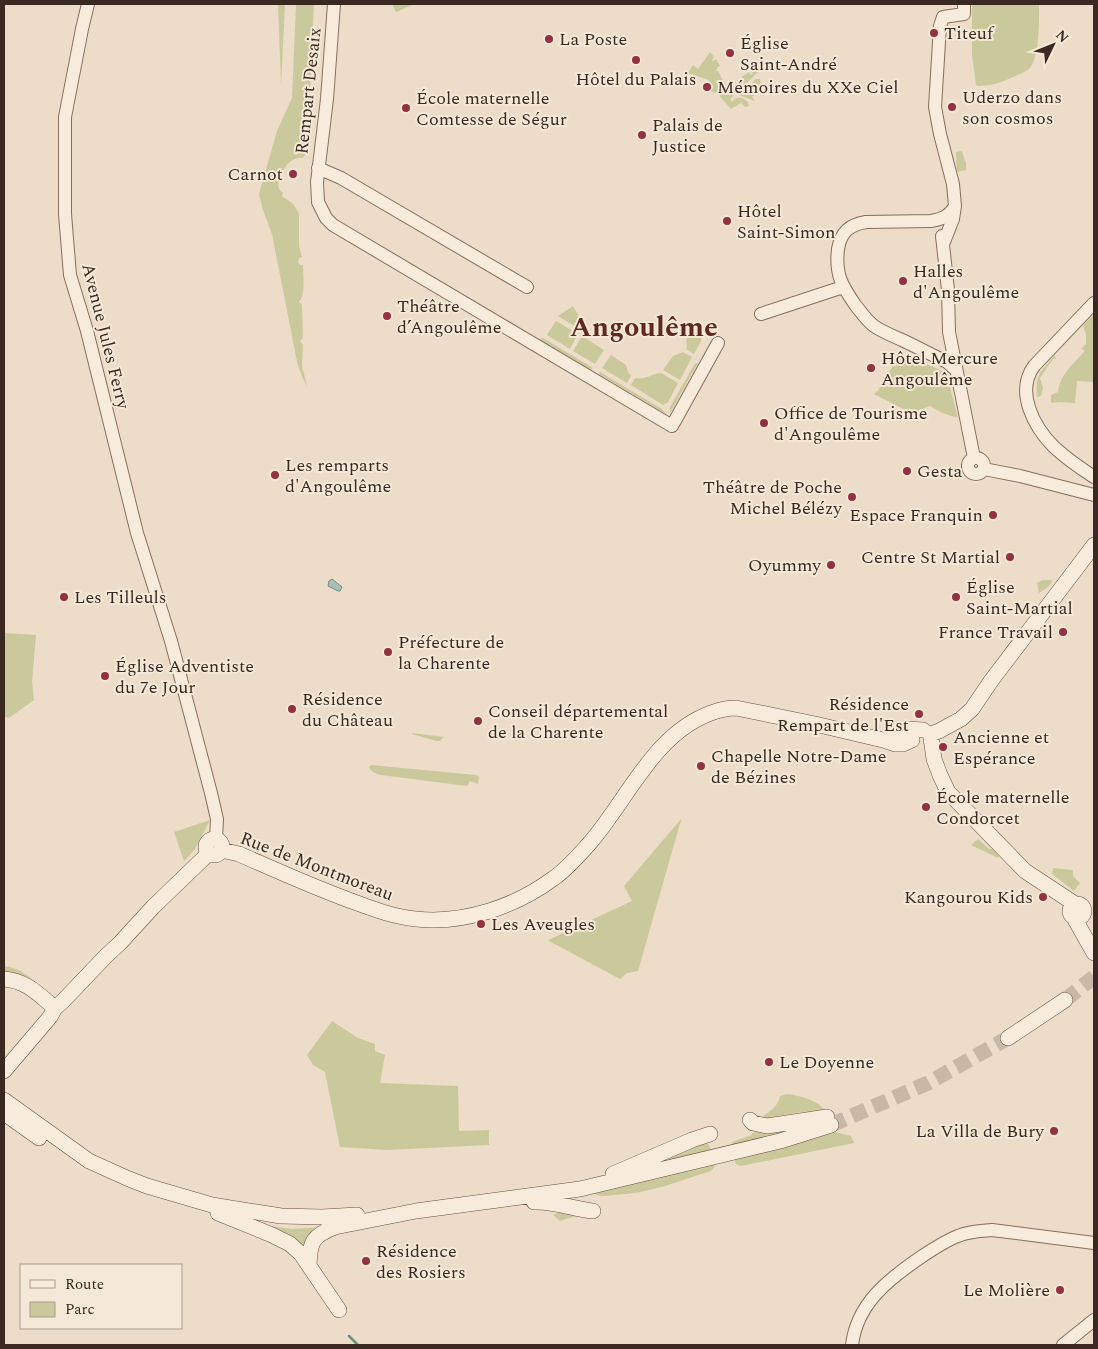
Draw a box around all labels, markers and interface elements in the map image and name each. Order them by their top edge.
place label: Titeuf [944,20,995,47]
north arrow [1028,20,1078,70]
text: N [1051,25,1074,48]
street label: Rempart Desaix [288,26,329,156]
place label: La Poste [559,26,627,53]
marker: Titeuf [928,27,940,39]
place label: Église Saint-André [740,30,837,78]
marker: La Poste [543,33,555,45]
marker: Église Saint-André [724,47,736,59]
marker: Hôtel du Palais [630,54,642,66]
place label: Hôtel du Palais [575,66,697,93]
place label: Mémoires du XXe Ciel [717,74,899,101]
marker: Mémoires du XXe Ciel [701,81,713,93]
place label: Uderzo dans son cosmos [962,84,1062,132]
place label: École maternelle Comtesse de Ségur [416,85,567,133]
marker: Uderzo dans son cosmos [946,101,958,113]
marker: École maternelle Comtesse de Ségur [400,102,412,114]
place label: Palais de Justice [652,112,723,160]
marker: Palais de Justice [636,129,648,141]
place label: Carnot [227,161,283,188]
marker: Carnot [287,168,299,180]
place label: Hôtel Saint-Simon [737,198,835,246]
marker: Hôtel Saint-Simon [721,215,733,227]
place label: Halles d'Angoulême [913,258,1019,306]
street label: Avenue Jules Ferry [74,260,137,413]
marker: Halles d'Angoulême [897,275,909,287]
place label: Théâtre d’Angoulême [397,293,502,341]
district label: Angoulême [570,306,718,349]
marker: Théâtre d’Angoulême [381,310,393,322]
place label: Hôtel Mercure Angoulême [881,345,998,393]
marker: Hôtel Mercure Angoulême [865,362,877,374]
place label: Office de Tourisme d'Angoulême [774,400,928,448]
marker: Office de Tourisme d'Angoulême [758,417,770,429]
place label: Les remparts d'Angoulême [285,452,391,500]
place label: Gesta [917,458,963,485]
marker: Gesta [901,465,913,477]
marker: Les remparts d'Angoulême [269,469,281,481]
place label: Théâtre de Poche Michel Bélézy [703,474,843,522]
marker: Théâtre de Poche Michel Bélézy [846,491,858,503]
place label: Espace Franquin [849,502,983,529]
marker: Espace Franquin [987,509,999,521]
place label: Centre St Martial [861,544,1000,571]
marker: Centre St Martial [1004,551,1016,563]
place label: Oyummy [748,552,822,579]
marker: Oyummy [825,559,837,571]
place label: Église Saint-Martial [966,574,1073,622]
place label: Les Tilleuls [74,584,167,611]
marker: Les Tilleuls [58,591,70,603]
marker: Église Saint-Martial [950,591,962,603]
place label: France Travail [938,619,1053,646]
marker: France Travail [1057,626,1069,638]
place label: Préfecture de la Charente [398,629,504,677]
marker: Préfecture de la Charente [382,646,394,658]
place label: Église Adventiste du 7e Jour [115,653,254,701]
marker: Église Adventiste du 7e Jour [99,670,111,682]
place label: Résidence du Château [302,686,393,734]
place label: Résidence Rempart de l'Est [777,691,909,739]
place label: Conseil départemental de la Charente [488,698,668,746]
marker: Résidence du Château [286,703,298,715]
marker: Résidence Rempart de l'Est [913,708,925,720]
marker: Conseil départemental de la Charente [472,715,484,727]
place label: Ancienne et Espérance [953,724,1049,772]
marker: Ancienne et Espérance [937,741,949,753]
place label: Chapelle Notre-Dame de Bézines [711,743,886,791]
marker: Chapelle Notre-Dame de Bézines [695,760,707,772]
place label: École maternelle Condorcet [936,784,1070,832]
marker: École maternelle Condorcet [920,801,932,813]
street label: Rue de Montmoreau [236,825,398,908]
place label: Kangourou Kids [904,884,1033,911]
marker: Kangourou Kids [1037,891,1049,903]
place label: Les Aveugles [491,911,595,938]
marker: Les Aveugles [475,918,487,930]
place label: Le Doyenne [779,1049,874,1076]
marker: Le Doyenne [763,1056,775,1068]
place label: La Villa de Bury [915,1118,1045,1145]
marker: La Villa de Bury [1048,1125,1060,1137]
place label: Résidence des Rosiers [376,1238,466,1286]
marker: Résidence des Rosiers [360,1255,372,1267]
legend [20,1264,182,1329]
text: Route [65,1273,104,1296]
place label: Le Molière [963,1277,1050,1304]
marker: Le Molière [1054,1284,1066,1296]
text: Parc [65,1298,95,1321]

